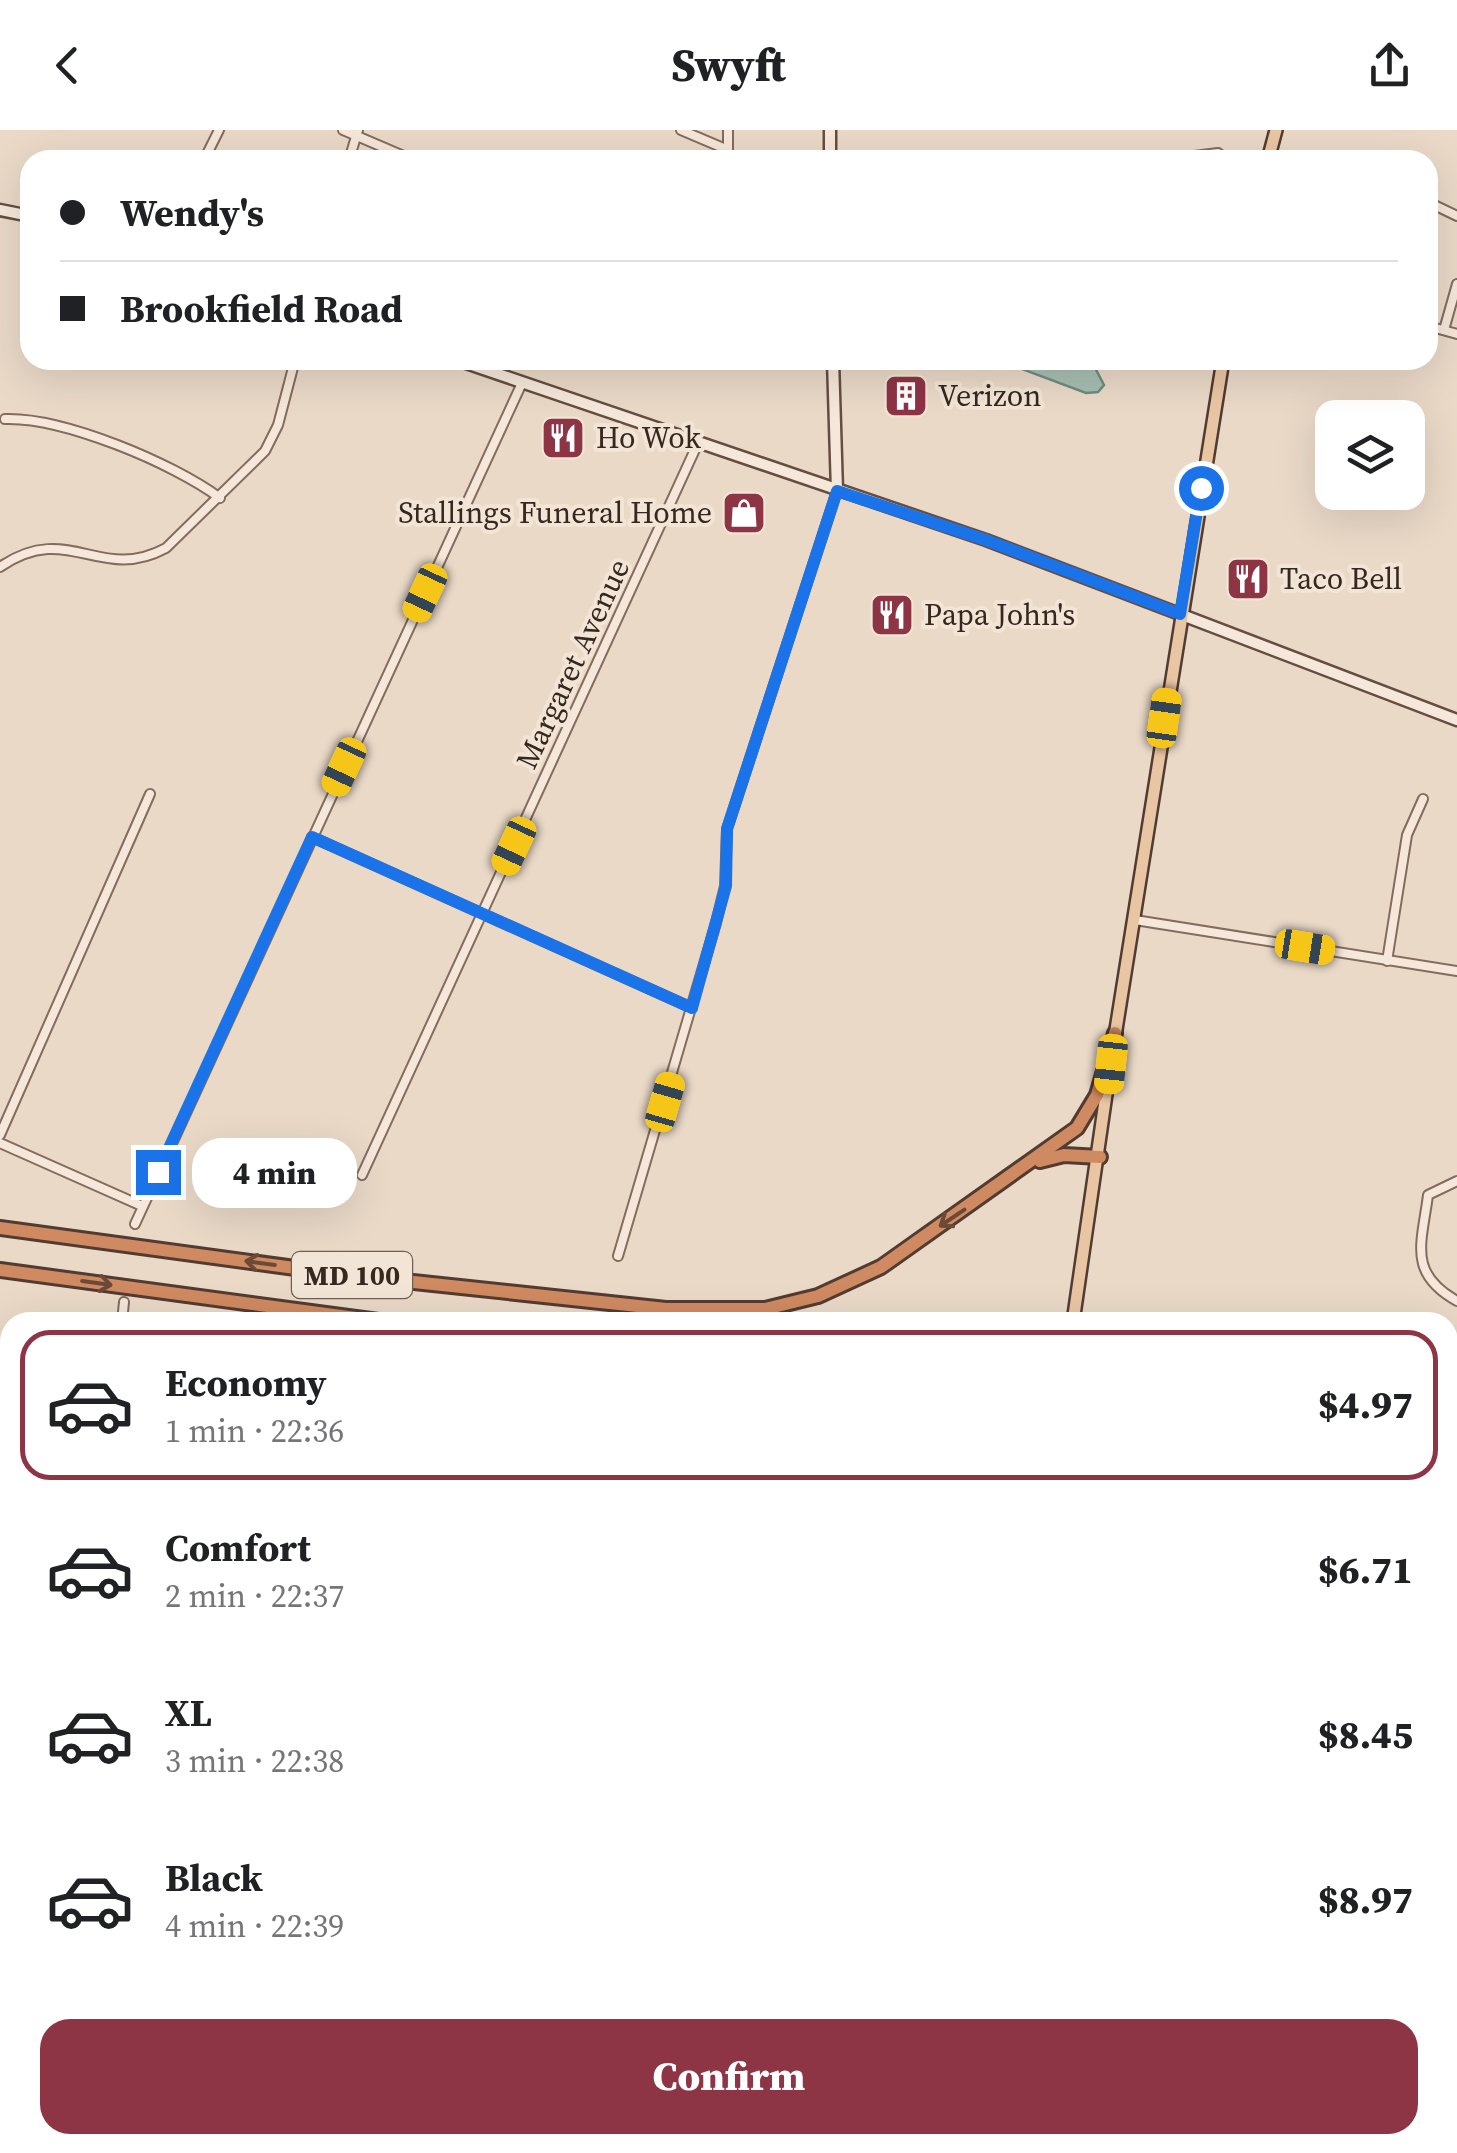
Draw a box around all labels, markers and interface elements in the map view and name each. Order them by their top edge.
text: Swyft [671,34,786,96]
icon: back [40,38,95,93]
icon: share [1362,38,1417,93]
text: Wendy's [120,187,264,239]
text: Brookfield Road [120,283,403,335]
building icon: Verizon [883,373,929,419]
place label: Verizon [938,375,1041,416]
map controls [1315,400,1425,510]
button: layers [1315,400,1425,510]
restaurant icon: Ho Wok [540,415,586,461]
place label: Ho Wok [596,417,701,458]
route start [1179,466,1224,511]
shop icon: Stallings Funeral Home [721,490,767,536]
place label: Stallings Funeral Home [398,492,712,533]
street label: Margaret Avenue [506,552,639,775]
restaurant icon: Taco Bell [1225,556,1271,602]
place label: Taco Bell [1280,558,1402,599]
car [399,559,451,627]
restaurant icon: Papa John's [869,592,915,638]
place label: Papa John's [924,594,1075,635]
car [1145,686,1183,750]
car [318,733,370,801]
car [488,812,540,880]
car [1273,927,1337,967]
car [1093,1033,1129,1095]
car [642,1069,688,1135]
callout: 4 min [193,1137,358,1207]
route end [136,1150,181,1195]
text: 4 min [233,1151,316,1195]
one-way arrow [939,1207,967,1228]
road number: MD 100 [292,1252,412,1298]
one-way arrow [244,1253,277,1272]
one-way arrow [80,1274,112,1293]
text: Economy [165,1357,327,1409]
icon: car [45,1360,135,1450]
text: $4.97 [1318,1379,1413,1431]
text: 1 min · 22:36 [165,1409,344,1453]
text: Comfort [165,1522,311,1574]
icon: car [45,1525,135,1615]
text: $6.71 [1318,1544,1413,1596]
text: 2 min · 22:37 [165,1574,344,1618]
text: XL [165,1687,212,1739]
icon: car [45,1690,135,1780]
text: $8.45 [1318,1709,1413,1761]
text: 3 min · 22:38 [165,1739,344,1783]
text: Black [165,1852,263,1904]
icon: car [45,1855,135,1945]
text: $8.97 [1318,1874,1413,1926]
text: 4 min · 22:39 [165,1904,344,1948]
button: Confirm [40,2019,1418,2134]

